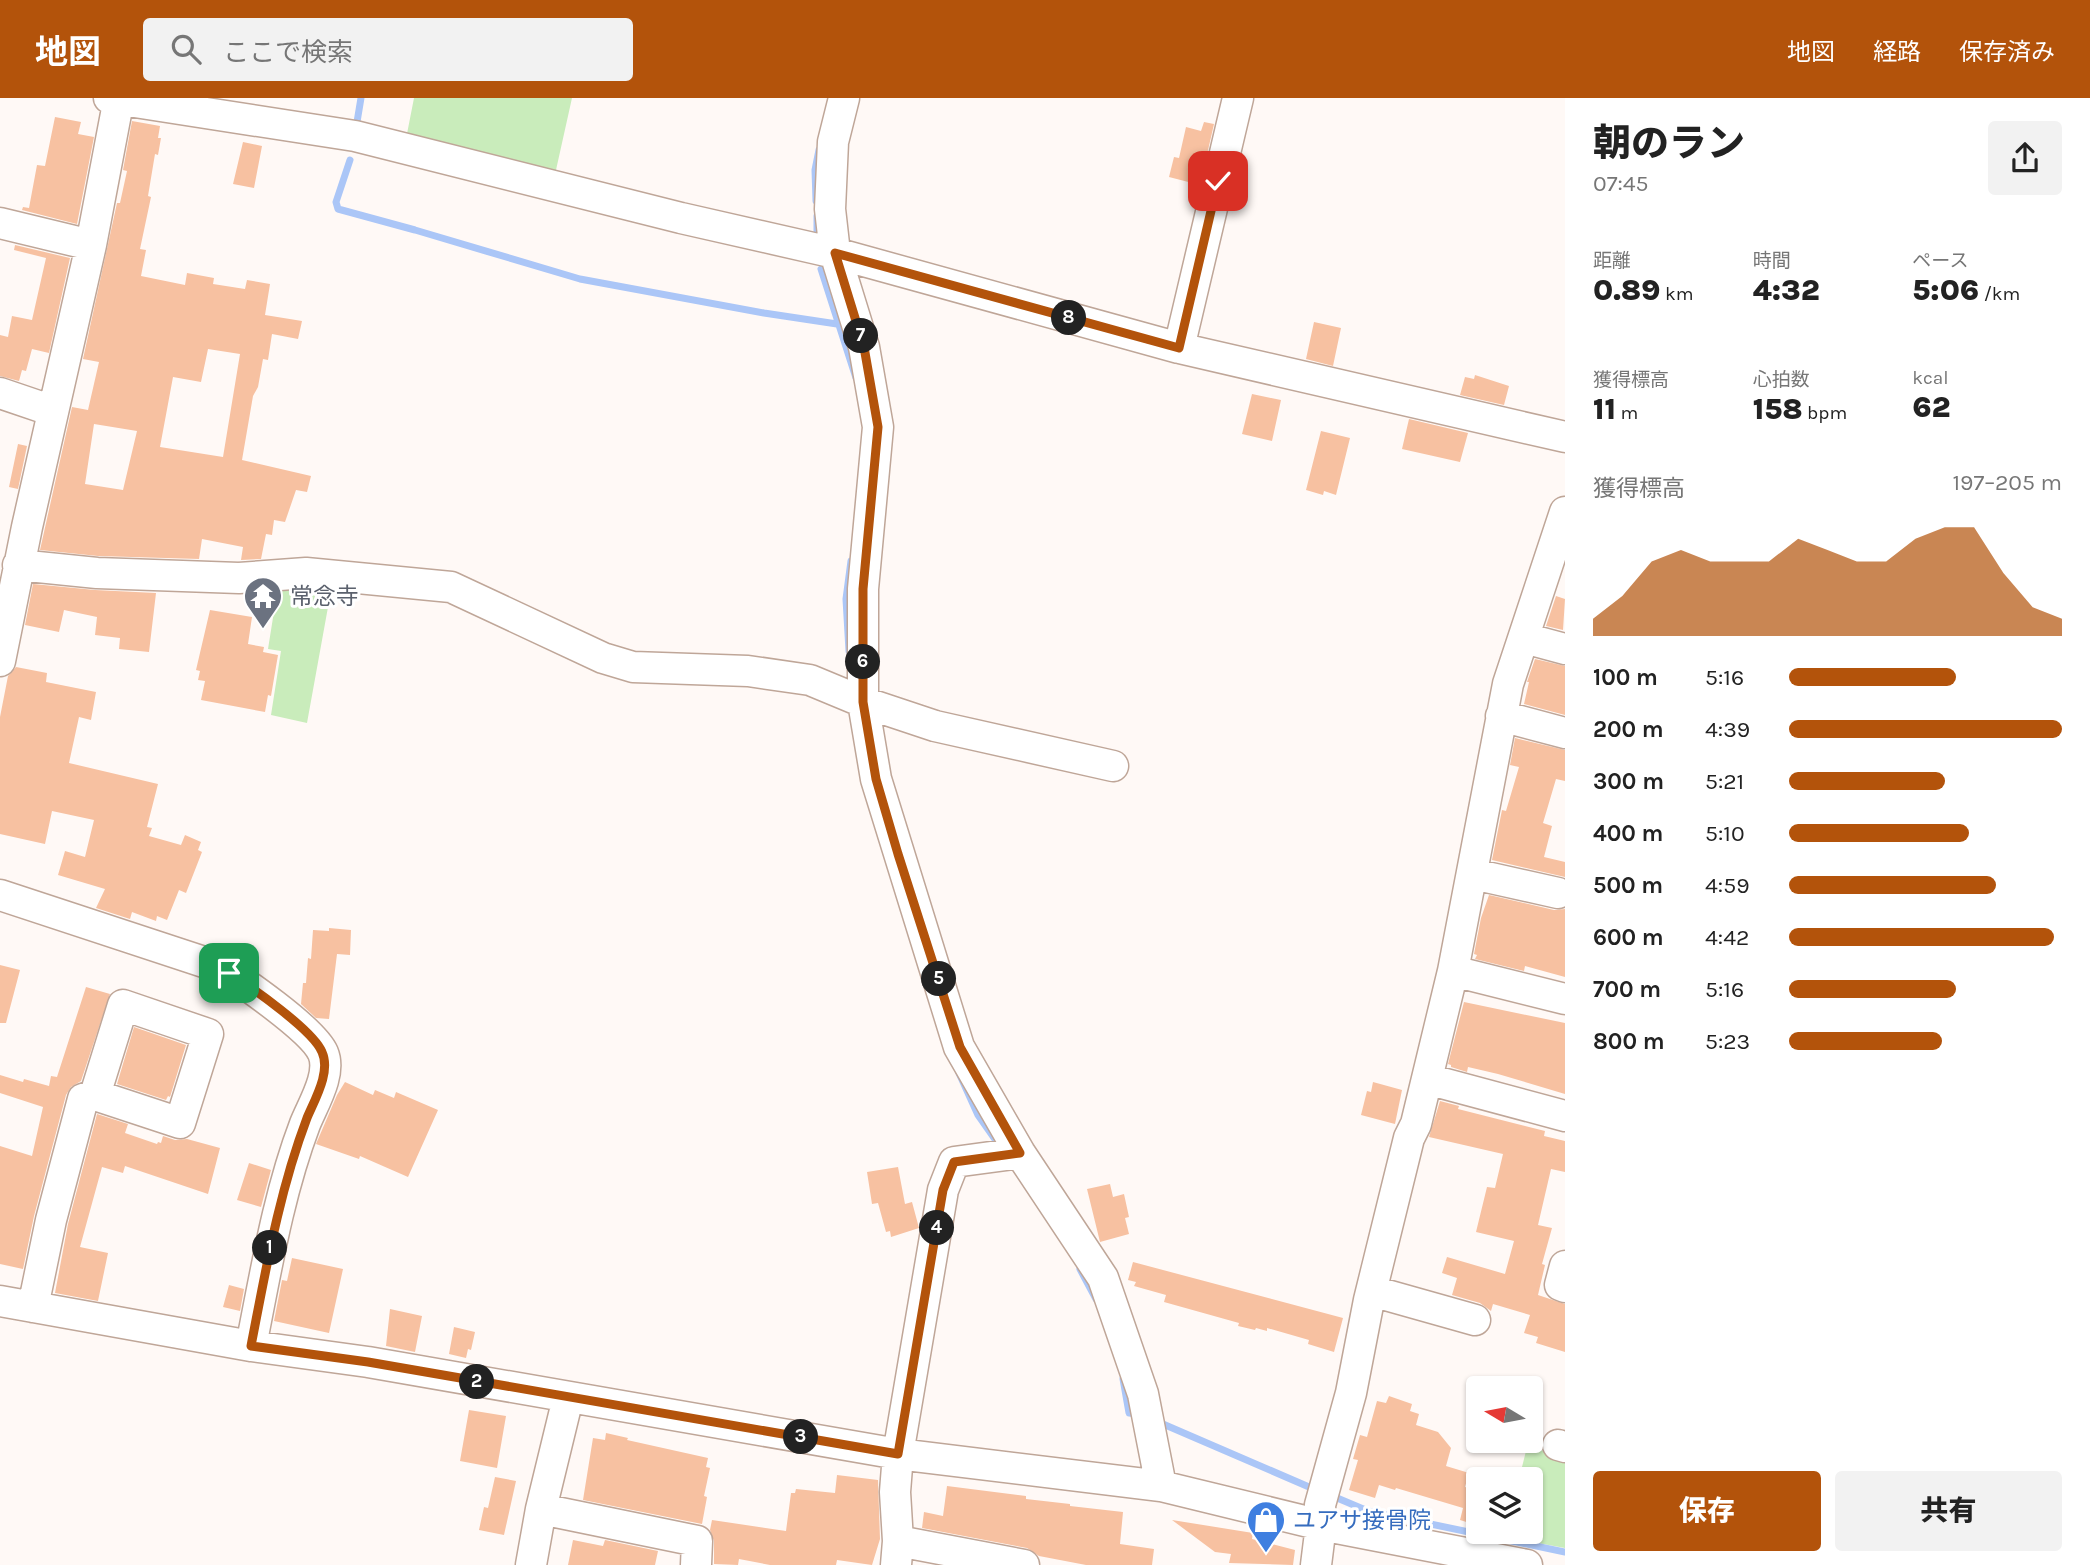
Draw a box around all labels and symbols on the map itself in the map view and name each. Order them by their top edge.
pin [1188,151,1248,211]
pin: 8 [1052,300,1086,336]
pin: 7 [844,318,878,354]
temple icon: 常念寺 [242,575,284,630]
place label: 常念寺 [290,583,359,610]
pin: 6 [846,644,880,680]
pin [199,943,259,1003]
pin: 5 [922,962,956,996]
pin: 4 [920,1210,954,1246]
pin: 1 [252,1230,288,1266]
pin: 2 [460,1364,494,1400]
north arrow [1466,1376,1544,1452]
pin: 3 [784,1420,818,1454]
shop icon: ユアサ接骨院 [1245,1499,1287,1554]
place label: ユアサ接骨院 [1293,1507,1431,1534]

